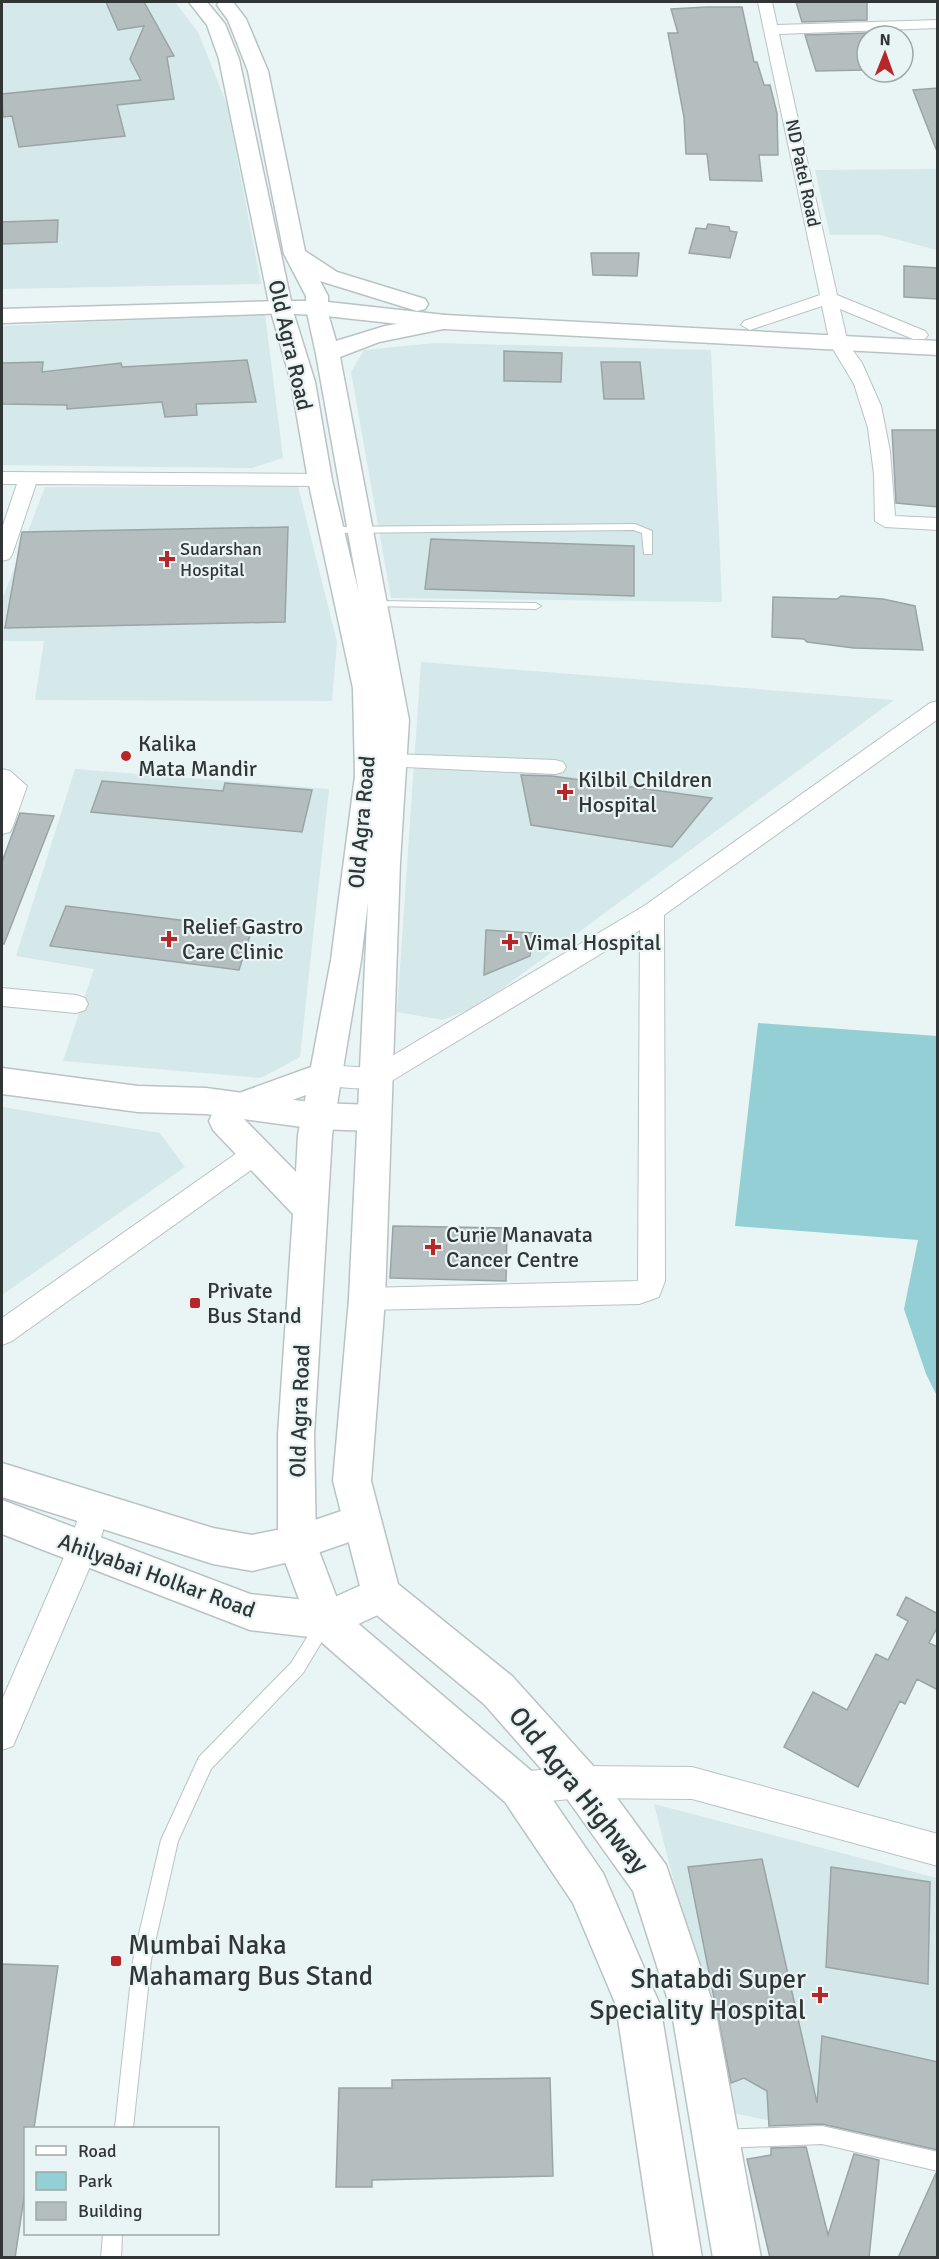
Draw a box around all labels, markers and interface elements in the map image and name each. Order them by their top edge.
north arrow [855,24,915,84]
text: N [880,30,891,50]
street label: ND Patel Road [781,117,825,229]
street label: Old Agra Road [262,277,319,413]
place label: Sudarshan Hospital [180,538,262,581]
marker: Sudarshan Hospital [158,550,176,568]
place label: Kalika Mata Mandir [138,730,257,782]
marker: Kalika Mata Mandir [119,749,133,763]
street label: Old Agra Road [342,755,381,890]
place label: Kilbil Children Hospital [578,766,712,818]
marker: Kilbil Children Hospital [556,783,574,801]
place label: Relief Gastro Care Clinic [182,913,303,965]
place label: Vimal Hospital [524,929,661,956]
marker: Relief Gastro Care Clinic [160,930,178,948]
marker: Vimal Hospital [501,933,519,951]
place label: Curie Manavata Cancer Centre [446,1221,593,1273]
marker: Curie Manavata Cancer Centre [424,1238,442,1256]
place label: Private Bus Stand [207,1277,302,1329]
marker: Private Bus Stand [188,1296,202,1310]
street label: Old Agra Road [284,1344,315,1478]
street label: Ahilyabai Holkar Road [55,1527,259,1624]
street label: Old Agra Highway [501,1700,656,1881]
place label: Mumbai Naka Mahamarg Bus Stand [128,1929,373,1993]
marker: Mumbai Naka Mahamarg Bus Stand [109,1954,123,1968]
place label: Shatabdi Super Speciality Hospital [589,1963,806,2027]
marker: Shatabdi Super Speciality Hospital [811,1986,829,2004]
legend [24,2127,219,2235]
text: Road [78,2140,117,2162]
text: Park [78,2170,113,2192]
text: Building [78,2200,142,2222]

